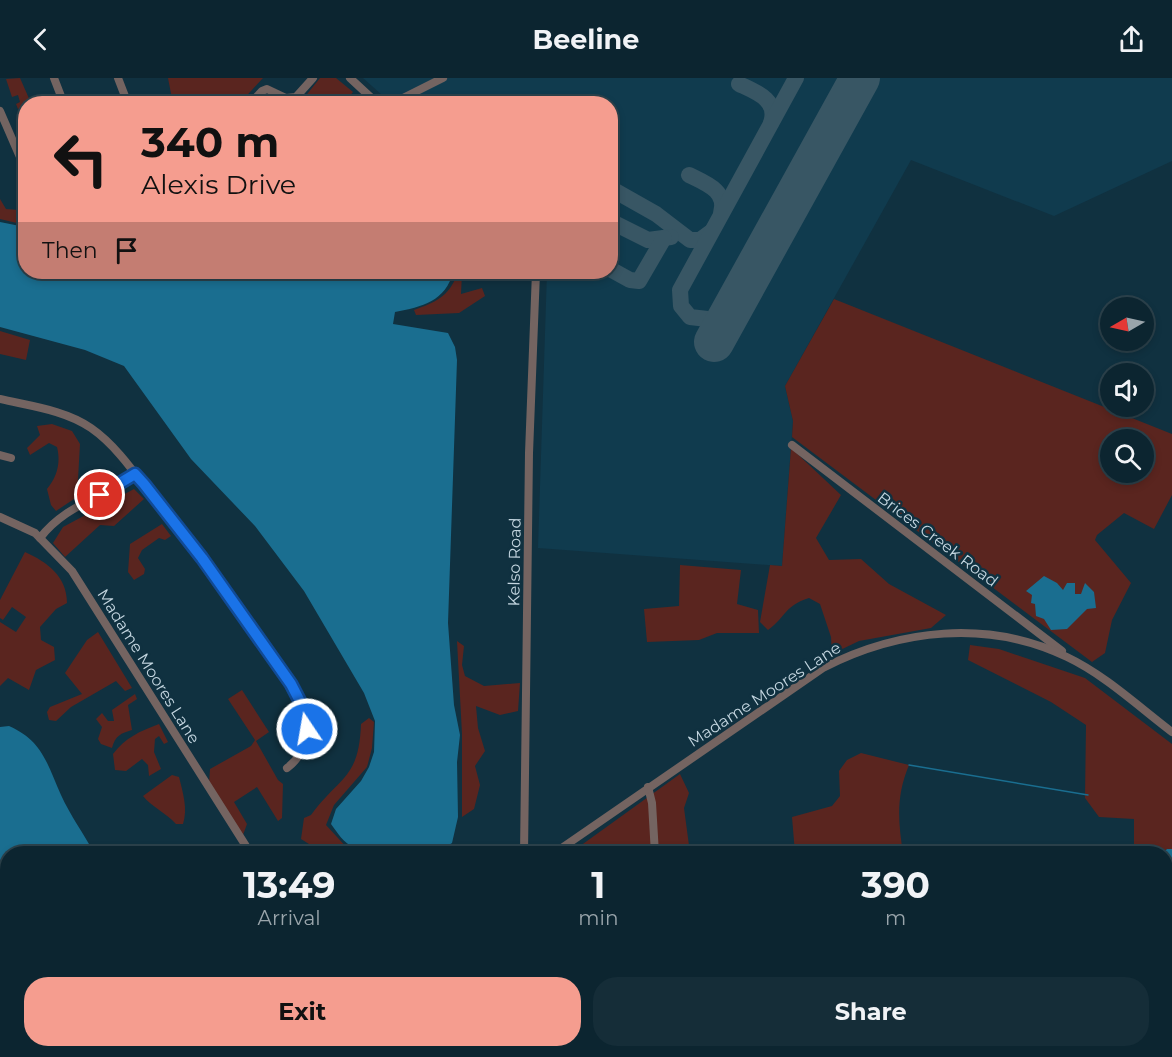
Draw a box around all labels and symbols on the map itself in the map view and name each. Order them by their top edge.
north arrow [1100,297,1154,351]
pin [74,469,125,520]
street label: Brices Creek Road [874,488,1002,591]
street label: Kelso Road [504,517,525,607]
street label: Madame Moores Lane [93,586,204,747]
street label: Madame Moores Lane [684,638,844,751]
position arrow [275,697,339,761]

